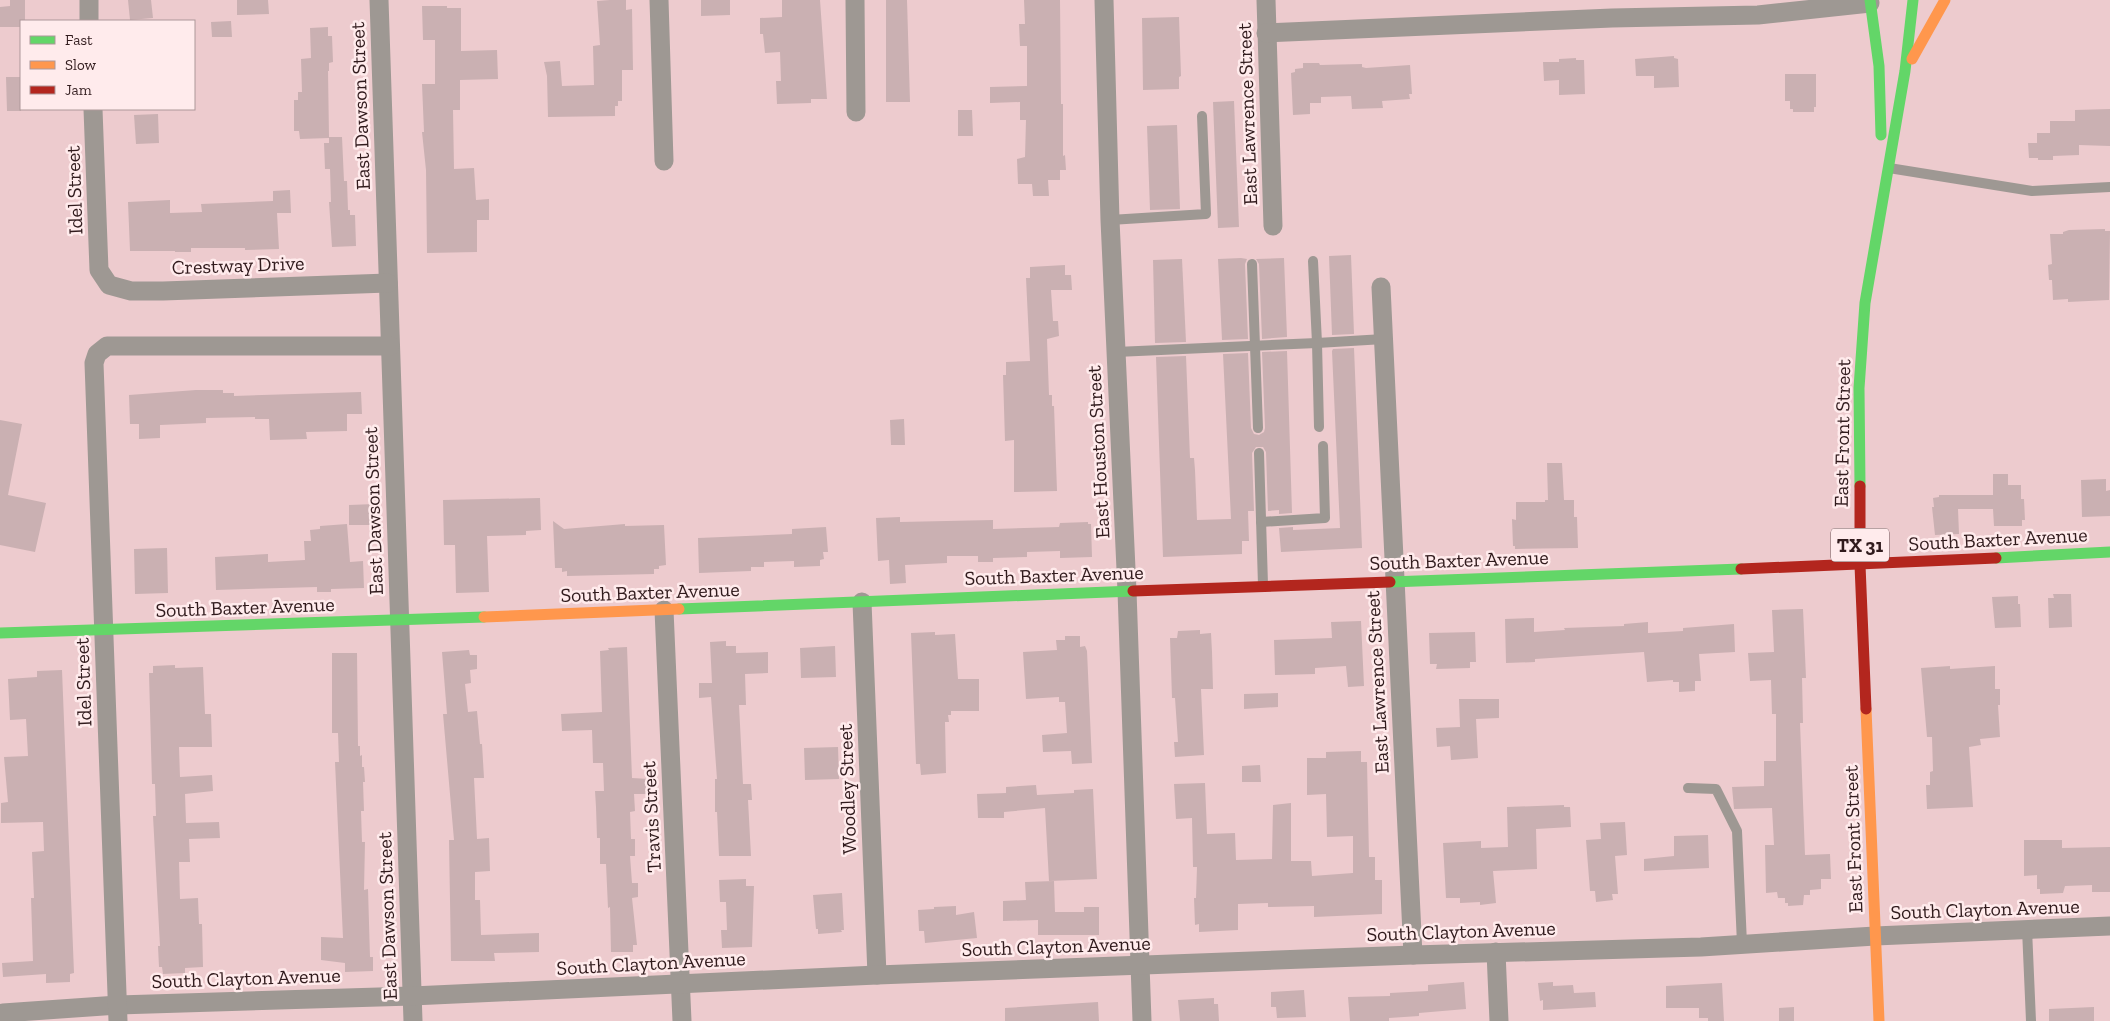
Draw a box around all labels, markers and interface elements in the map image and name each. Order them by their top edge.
legend [20,20,195,110]
street label: East Dawson Street [345,21,375,190]
street label: East Lawrence Street [1232,22,1262,206]
text: Fast [65,31,93,49]
text: Slow [65,56,97,74]
text: Jam [65,81,92,99]
street label: Idel Street [60,145,88,235]
street label: Crestway Drive [171,251,305,279]
street label: East Front Street [1829,358,1855,507]
street label: East Houston Street [1081,364,1115,539]
street label: East Dawson Street [358,426,388,595]
street label: South Baxter Avenue [1908,522,2088,556]
road number: TX 31 [1831,528,1889,562]
street label: South Baxter Avenue [1369,545,1549,575]
street label: South Baxter Avenue [964,560,1144,590]
street label: South Baxter Avenue [560,577,740,607]
street label: East Lawrence Street [1360,590,1394,774]
street label: South Baxter Avenue [155,592,335,622]
street label: Idel Street [69,637,97,727]
street label: Woodley Street [833,723,861,855]
street label: Travis Street [636,760,666,873]
street label: East Front Street [1838,764,1868,913]
street label: East Dawson Street [372,831,402,1000]
street label: South Clayton Avenue [1890,894,2080,924]
street label: South Clayton Avenue [1366,916,1556,946]
street label: South Clayton Avenue [961,931,1151,961]
street label: South Clayton Avenue [556,946,746,980]
street label: South Clayton Avenue [151,963,341,993]

